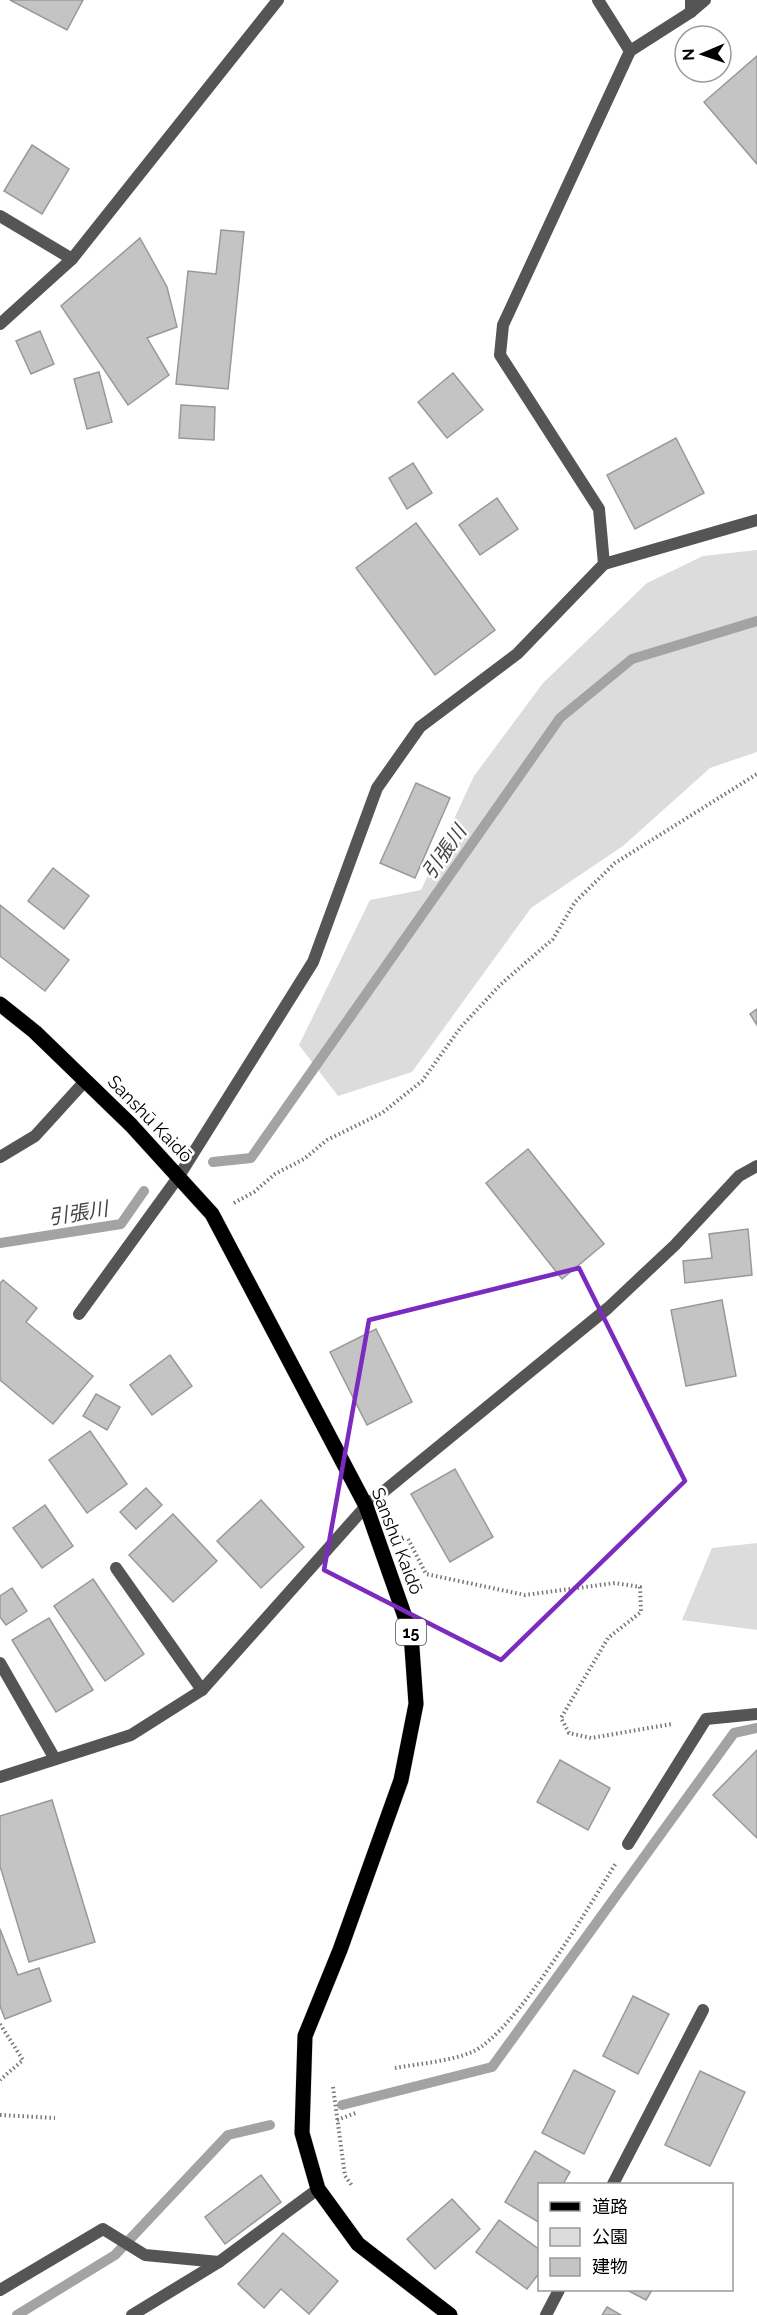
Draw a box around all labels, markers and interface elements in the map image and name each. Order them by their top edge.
north arrow [673,24,733,84]
text: N [679,48,698,61]
water label: 引張川 [417,819,472,883]
street label: Sanshū Kaidō [104,1071,197,1167]
water label: 引張川 [46,1196,111,1230]
street label: Sanshū Kaidō [367,1484,428,1598]
road number: 15 [396,1619,426,1645]
legend [538,2183,733,2291]
text: 道路 [592,2196,628,2217]
text: 公園 [592,2226,628,2247]
text: 建物 [592,2256,628,2277]

